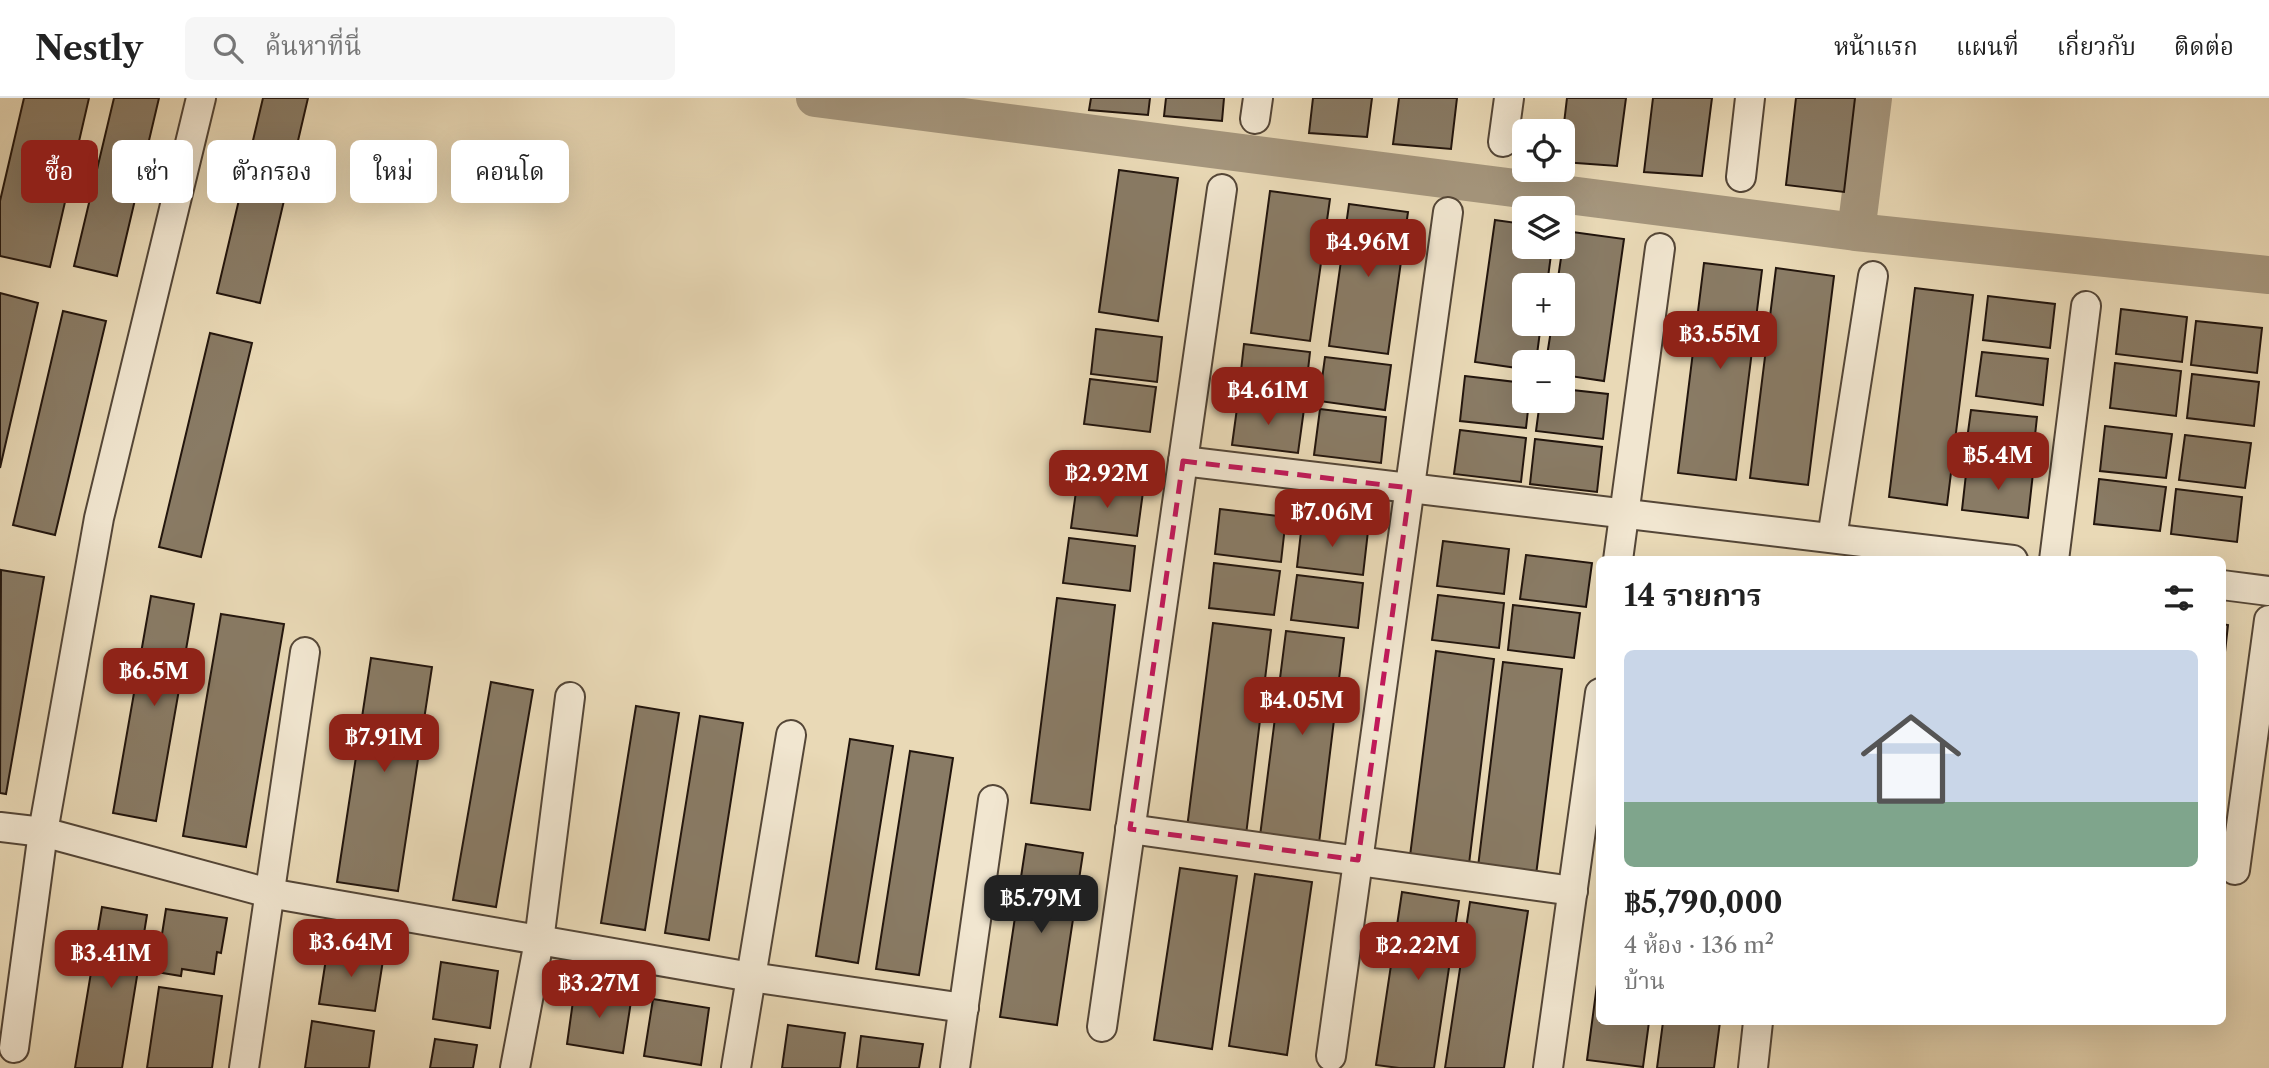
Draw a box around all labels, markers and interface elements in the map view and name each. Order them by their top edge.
search box [185,17,675,80]
text: Nestly [35,28,143,69]
icon: search [209,29,247,67]
text: ค้นหาที่นี่ [265,30,361,62]
text: หน้าแรก [1834,32,1918,61]
text: แผนที่ [1956,32,2019,61]
text: เกี่ยวกับ [2057,32,2136,61]
text: ติดต่อ [2174,32,2234,61]
map controls [1512,119,1575,413]
button: locate [1512,119,1575,182]
chip: ซื้อ [21,140,98,203]
chip: เช่า [112,140,193,203]
chip: ตัวกรอง [207,140,336,203]
chip: ใหม่ [350,140,437,203]
chip: คอนโด [451,140,569,203]
button: layers [1512,196,1575,259]
pin: ฿4.96M [1311,220,1425,279]
text: ฿4.96M [1326,228,1410,256]
button: + [1512,273,1575,336]
pin: ฿3.55M [1663,312,1777,371]
text: ฿3.55M [1679,320,1761,348]
button: − [1512,350,1575,413]
pin: ฿4.61M [1211,368,1325,427]
text: ฿4.61M [1227,376,1309,404]
pin: ฿5.4M [1949,432,2047,492]
text: ฿5.4M [1963,441,2033,469]
pin: ฿2.92M [1050,450,1164,510]
text: ฿2.92M [1065,459,1149,487]
pin: ฿7.06M [1275,490,1389,549]
text: ฿7.06M [1291,498,1373,526]
text: 14 รายการ [1624,577,1762,614]
icon: filters [2160,579,2198,617]
pin: ฿6.5M [105,648,203,708]
text: ฿6.5M [119,657,189,685]
pin: ฿4.05M [1245,678,1359,737]
text: ฿4.05M [1260,686,1344,714]
icon: home [1848,696,1974,822]
pin: ฿7.91M [327,714,441,774]
text: ฿7.91M [345,723,423,751]
pin: ฿5.79M [984,876,1098,935]
text: ฿5.79M [1000,884,1082,912]
text: ฿5,790,000 [1624,884,1783,921]
pin: ฿3.64M [294,920,408,979]
pin: ฿2.22M [1361,922,1475,982]
text: ฿3.64M [309,928,393,956]
pin: ฿3.41M [54,930,168,990]
text: ฿2.22M [1376,931,1460,959]
text: 4 ห้อง · 136 m² [1624,931,1774,959]
text: ฿3.41M [71,939,151,967]
pin: ฿3.27M [542,960,656,1020]
text: บ้าน [1624,967,1665,995]
text: ฿3.27M [558,969,640,997]

